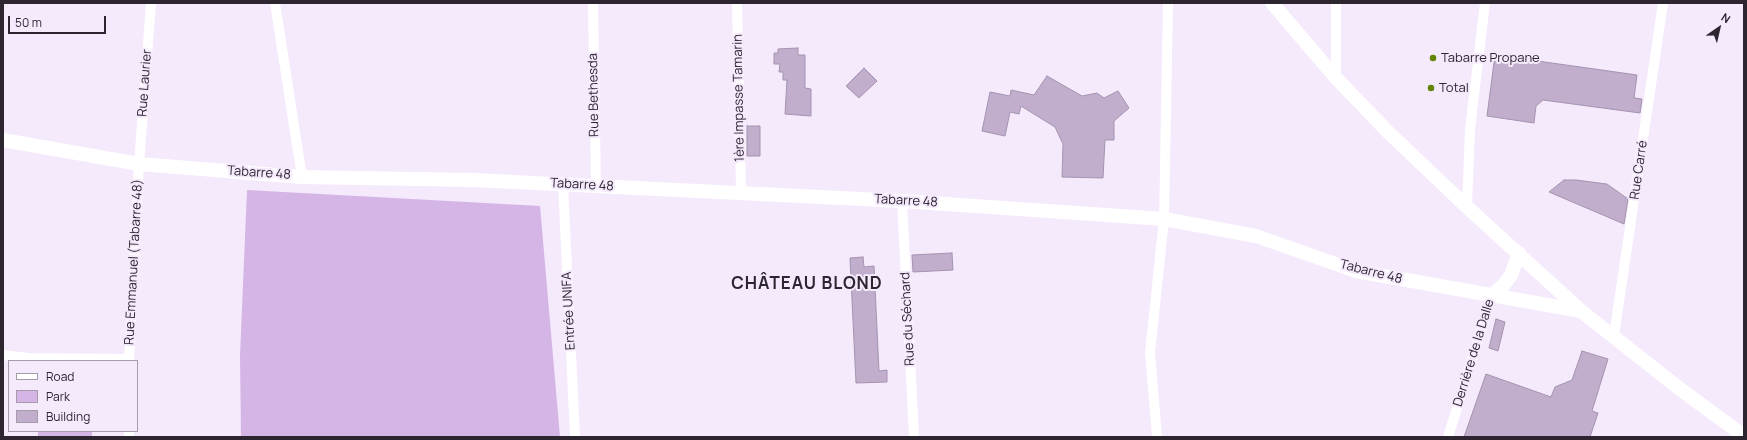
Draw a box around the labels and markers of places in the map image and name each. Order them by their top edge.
place label: Tabarre Propane [1441,50,1540,66]
marker: Tabarre Propane [1428,53,1438,63]
place label: Total [1439,80,1469,96]
marker: Total [1426,83,1436,93]

